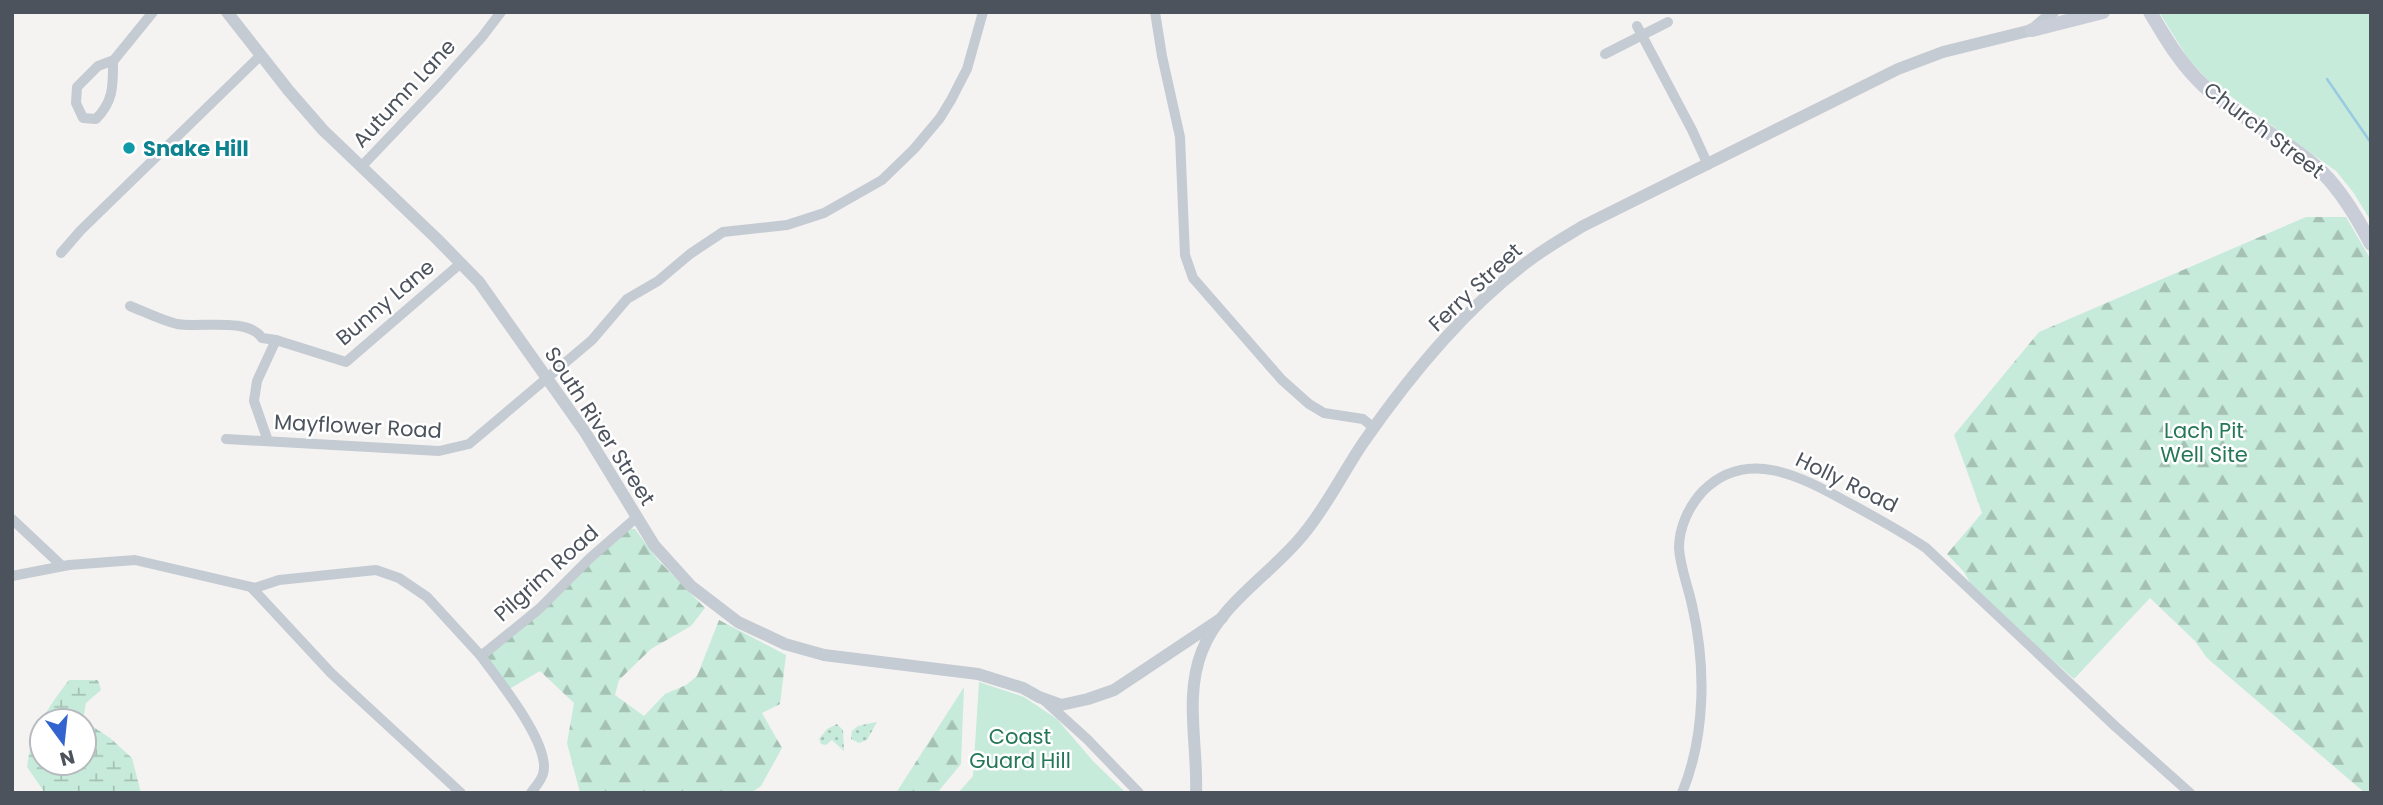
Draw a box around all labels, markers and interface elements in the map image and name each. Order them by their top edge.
street label: Autumn Lane [346,32,462,154]
street label: Church Street [2198,75,2330,185]
place label: Snake Hill [143,134,249,163]
marker: Snake Hill [121,140,137,156]
street label: Ferry Street [1422,236,1528,338]
street label: Bunny Lane [330,252,440,352]
street label: South River Street [538,341,662,511]
street label: Mayflower Road [273,407,443,445]
park label: Lach Pit Well Site [2160,416,2248,469]
street label: Holly Road [1791,445,1903,519]
street label: Pilgrim Road [487,518,605,628]
north arrow [28,707,98,777]
park label: Coast Guard Hill [969,722,1071,775]
text: N [57,743,78,773]

